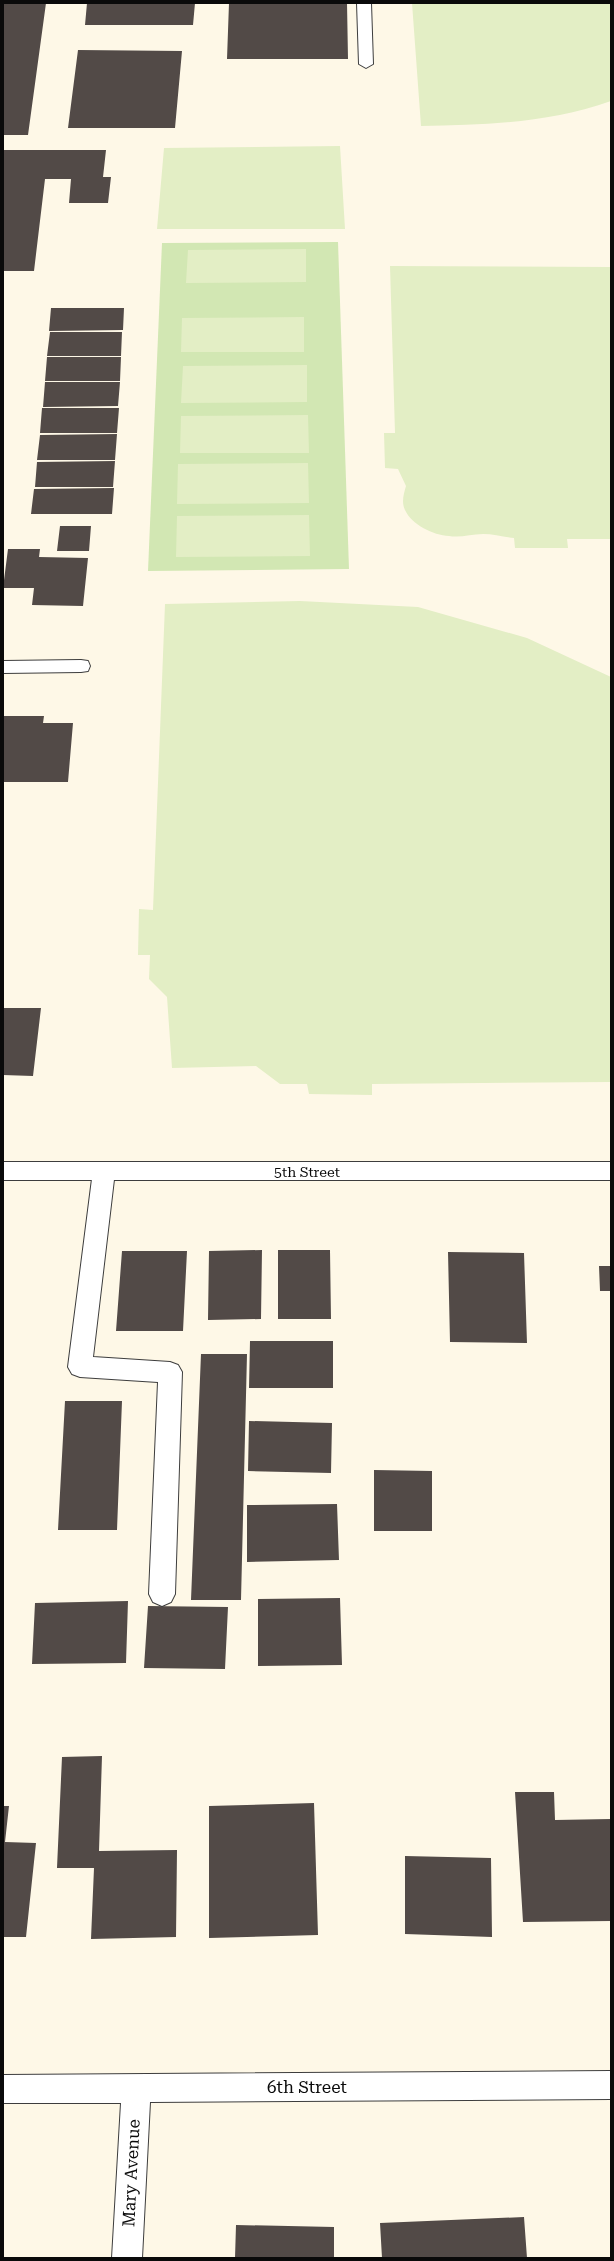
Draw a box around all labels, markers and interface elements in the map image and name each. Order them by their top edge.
street label: 5th Street [274,1164,340,1180]
street label: 6th Street [267,2077,347,2097]
street label: Mary Avenue [118,2119,144,2227]

